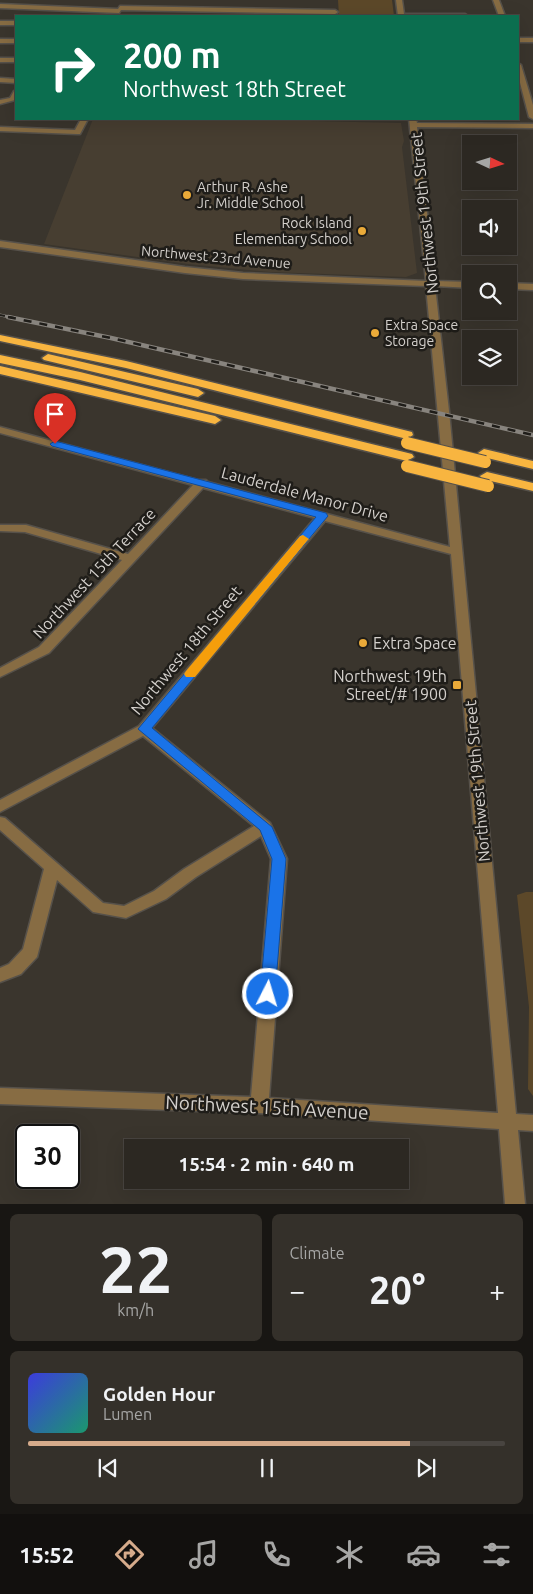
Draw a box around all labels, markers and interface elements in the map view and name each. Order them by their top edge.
icon: right [40,35,105,100]
text: 200 m [123,35,221,75]
text: Northwest 18th Street [123,76,346,101]
street label: Northwest 19th Street [406,131,441,295]
north arrow [462,135,518,190]
map controls [462,135,517,385]
place label: Arthur R. Ashe Jr. Middle School [197,179,304,211]
marker: Arthur R. Ashe Jr. Middle School [181,189,193,201]
button: sound [462,200,517,255]
place label: Rock Island Elementary School [235,215,352,247]
marker: Rock Island Elementary School [356,225,368,237]
street label: Northwest 23rd Avenue [141,242,291,272]
button: search [462,265,517,320]
place label: Extra Space Storage [385,317,458,349]
marker: Extra Space Storage [369,327,381,339]
button: layers [462,330,517,385]
pin [34,393,76,444]
icon: arrive [41,400,69,428]
street label: Lauderdale Manor Drive [219,463,391,525]
street label: Northwest 15th Terrace [29,504,159,642]
street label: Northwest 18th Street [127,582,245,718]
place label: Extra Space [373,634,457,652]
marker: Extra Space [357,637,369,649]
place label: Northwest 19th Street/# 1900 [333,667,447,703]
marker: Northwest 19th Street/# 1900 [451,679,463,691]
street label: Northwest 19th Street [461,699,493,863]
position arrow [241,967,293,1019]
street label: Northwest 15th Avenue [165,1091,369,1123]
speed limit sign: 30 [15,1124,80,1189]
text: 15:54 · 2 min · 640 m [179,1153,354,1175]
text: 22 [99,1232,172,1305]
text: Climate [290,1244,345,1262]
text: 20° [369,1269,425,1311]
text: − [290,1275,305,1306]
text: + [489,1275,505,1306]
text: km/h [117,1301,154,1319]
text: Golden Hour [103,1383,215,1405]
text: Lumen [103,1405,152,1423]
icon: previous [94,1454,122,1482]
icon: pause [253,1454,281,1482]
icon: next [412,1454,440,1482]
icon: directions [112,1537,147,1572]
icon: music [186,1537,221,1572]
icon: phone [259,1537,294,1572]
icon: climate [332,1537,367,1572]
icon: car [406,1537,441,1572]
icon: filters [479,1537,514,1572]
text: 15:52 [19,1542,74,1567]

